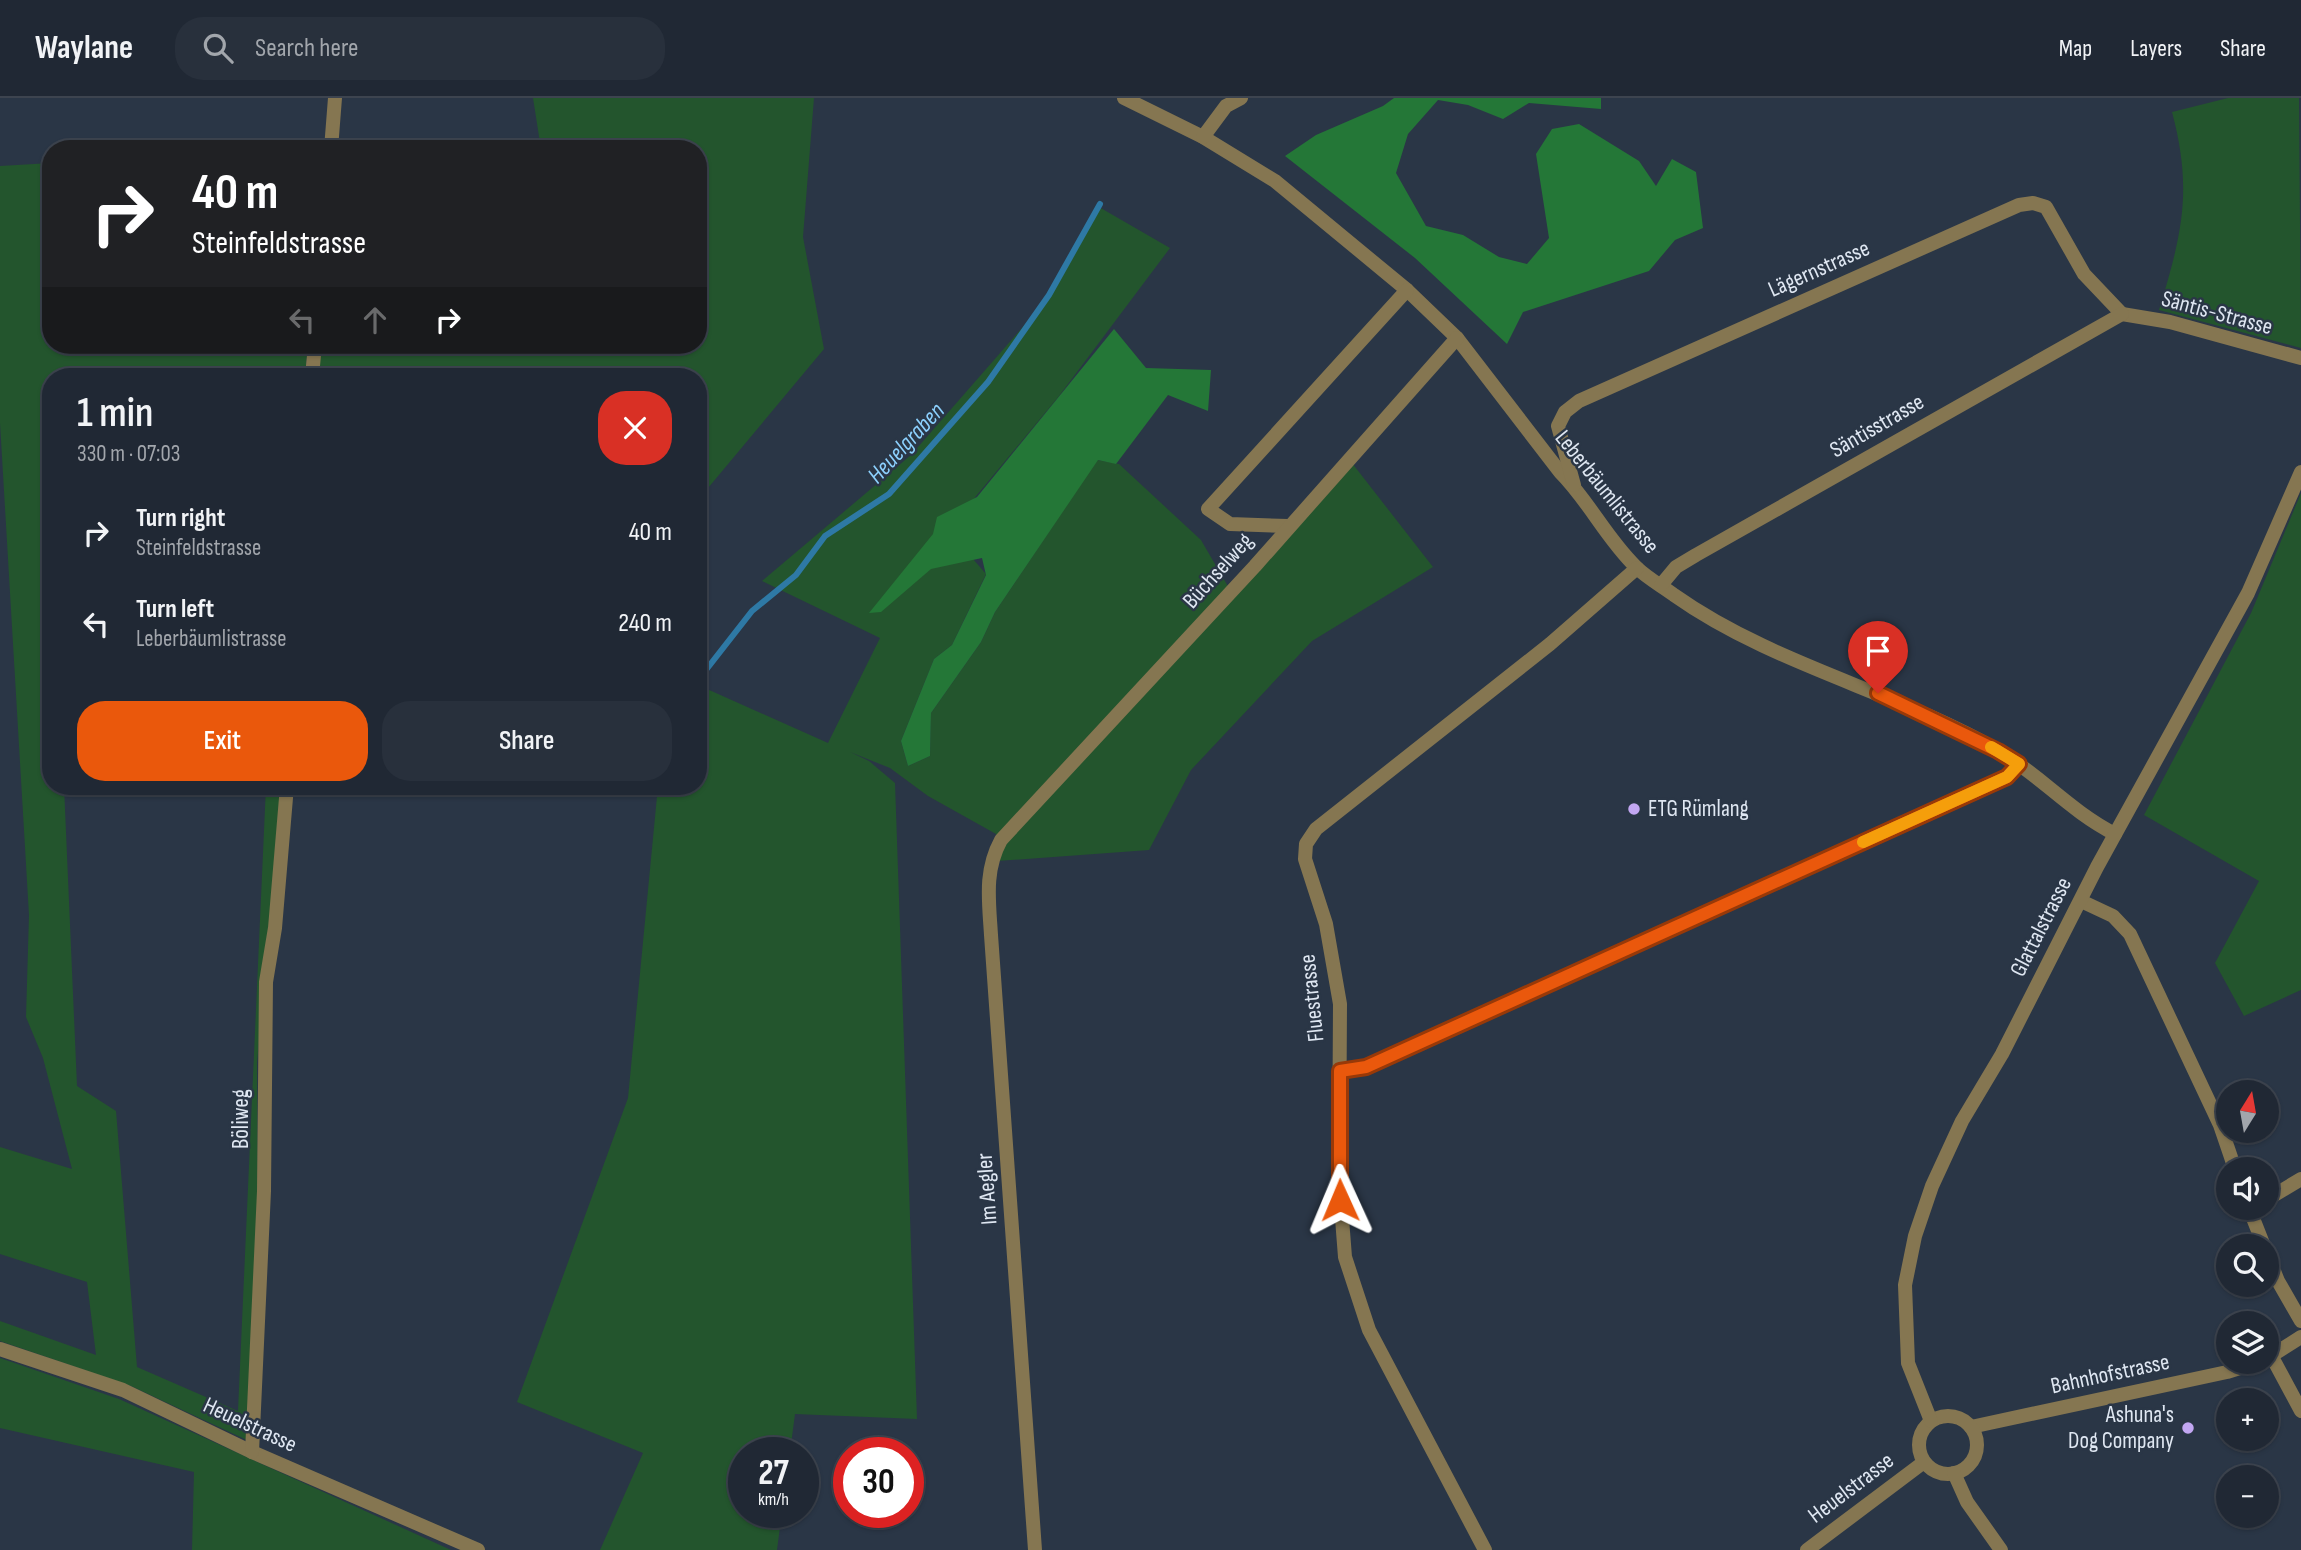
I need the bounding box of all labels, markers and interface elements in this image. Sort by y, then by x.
search box [175,17,665,80]
text: Waylane [35,28,133,68]
icon: search [199,29,237,67]
text: Search here [255,33,358,64]
text: Map [2059,34,2092,63]
text: Layers [2130,34,2182,63]
text: Share [2220,34,2266,63]
text: 40 m [192,164,278,223]
icon: right [77,168,168,259]
text: Steinfeldstrasse [192,224,366,263]
street label: Lägernstrasse [1764,234,1874,304]
street label: Säntis-Strasse [2158,285,2276,341]
icon: left [283,301,321,339]
icon: ahead [356,301,394,339]
icon: right [429,301,467,339]
text: 1 min [77,388,153,439]
street label: Säntisstrasse [1825,388,1929,464]
button: close [598,391,672,465]
water label: Heuelgraben [861,397,951,489]
street label: Leberbäumlistrasse [1549,425,1665,559]
text: 330 m · 07:03 [77,440,180,468]
text: Turn right [136,503,225,534]
icon: right [77,514,115,552]
text: 40 m [629,517,672,548]
street label: Büchselweg [1177,527,1259,615]
text: Steinfeldstrasse [136,534,261,562]
text: Turn left [136,594,214,625]
icon: left [77,605,115,643]
text: 240 m [618,608,672,639]
pin [1848,621,1908,693]
text: Leberbäumlistrasse [136,625,287,653]
icon: arrive [1859,632,1897,670]
button: Exit [77,701,368,781]
button: Share [382,701,672,781]
place label: ETG Rümlang [1648,795,1749,823]
marker: ETG Rümlang [1626,801,1642,817]
street label: Glattalstrasse [2004,873,2078,981]
street label: Fluestrasse [1293,953,1331,1043]
north arrow [2216,1080,2278,1143]
map controls [2216,1080,2279,1528]
street label: Böliweg [227,1089,255,1149]
street label: Im Aegler [971,1152,1003,1226]
button: sound [2216,1157,2279,1220]
position arrow [1303,1163,1377,1237]
button: search [2216,1234,2279,1297]
button: layers [2216,1311,2279,1374]
street label: Bahnhofstrasse [2048,1348,2172,1400]
button: + [2216,1388,2279,1451]
street label: Heuelstrasse [199,1391,301,1459]
place label: Ashuna's Dog Company [2068,1401,2174,1455]
marker: Ashuna's Dog Company [2180,1420,2196,1436]
speed limit sign: 30 [833,1437,924,1528]
street label: Heuelstrasse [1803,1447,1899,1529]
text: 27 [758,1452,789,1495]
button: − [2216,1465,2279,1528]
text: km/h [758,1489,789,1510]

